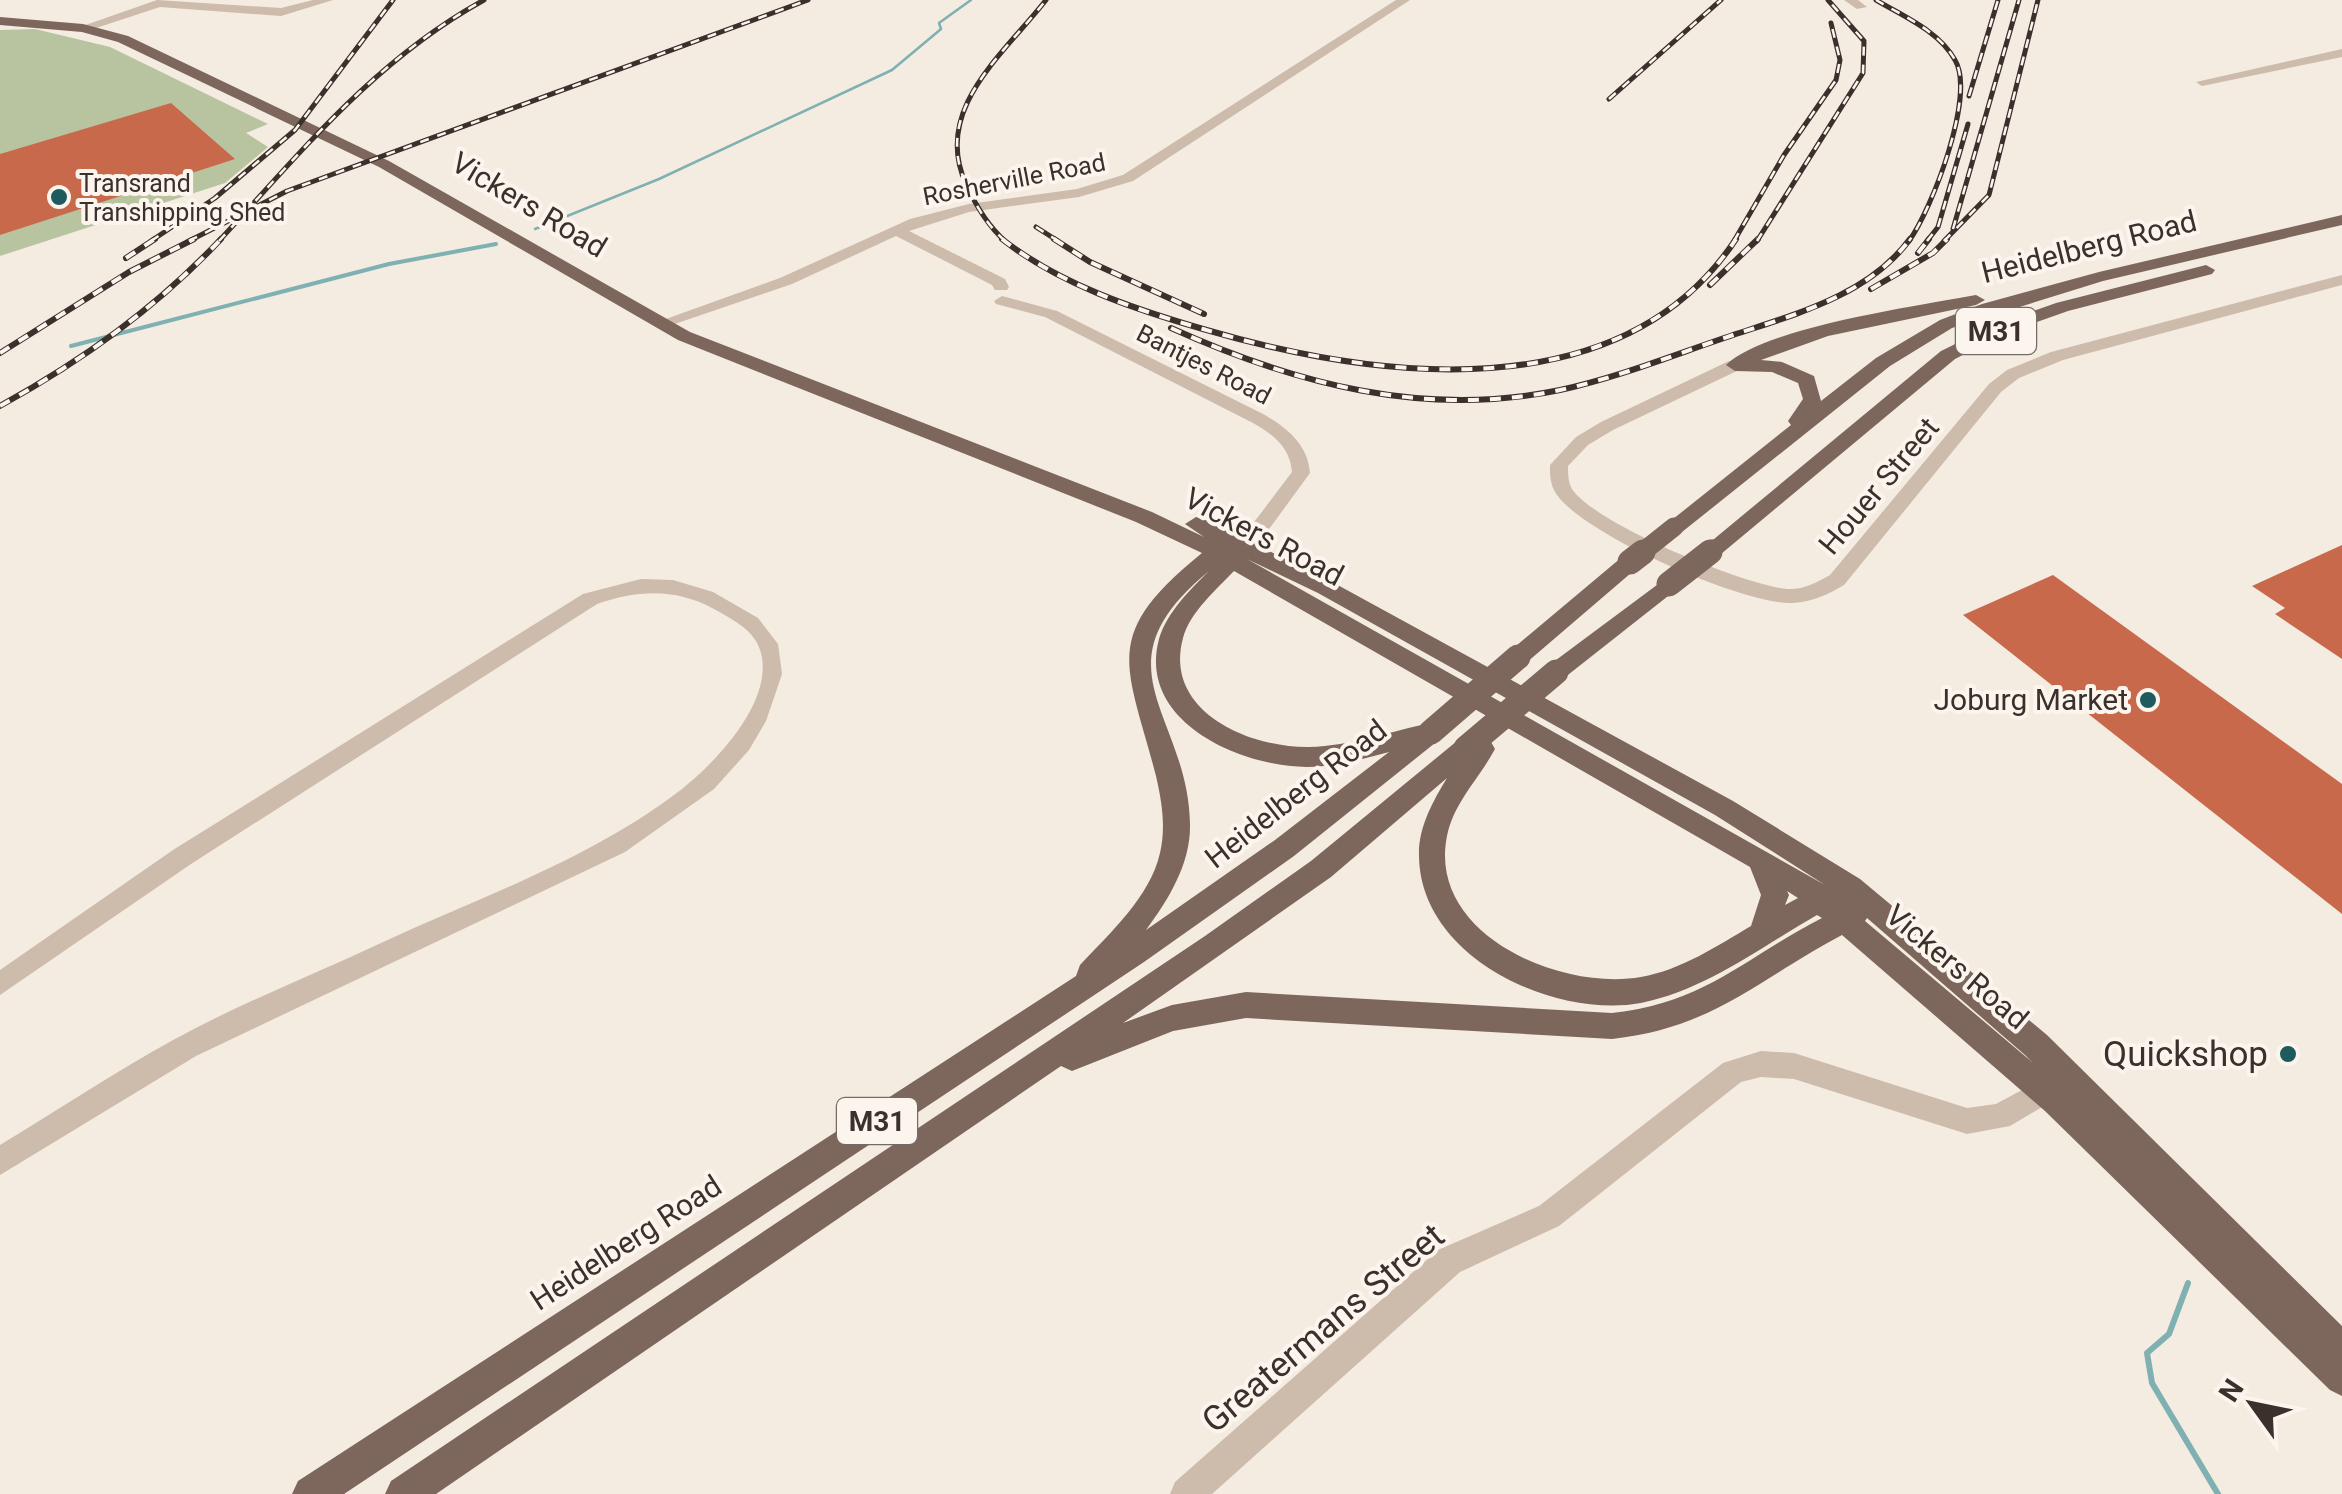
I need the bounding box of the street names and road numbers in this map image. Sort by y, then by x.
street label: Vickers Road [445,145,613,265]
street label: Rosherville Road [920,148,1108,211]
street label: Heidelberg Road [1978,203,2200,290]
road number: M31 [1956,308,2036,354]
street label: Bantjes Road [1132,318,1276,411]
street label: Houer Street [1811,410,1946,561]
street label: Vickers Road [1179,480,1350,593]
street label: Heidelberg Road [1198,712,1393,875]
street label: Vickers Road [1879,897,2036,1036]
road number: M31 [837,1098,917,1144]
street label: Heidelberg Road [524,1168,728,1317]
street label: Greatermans Street [1194,1215,1453,1441]

